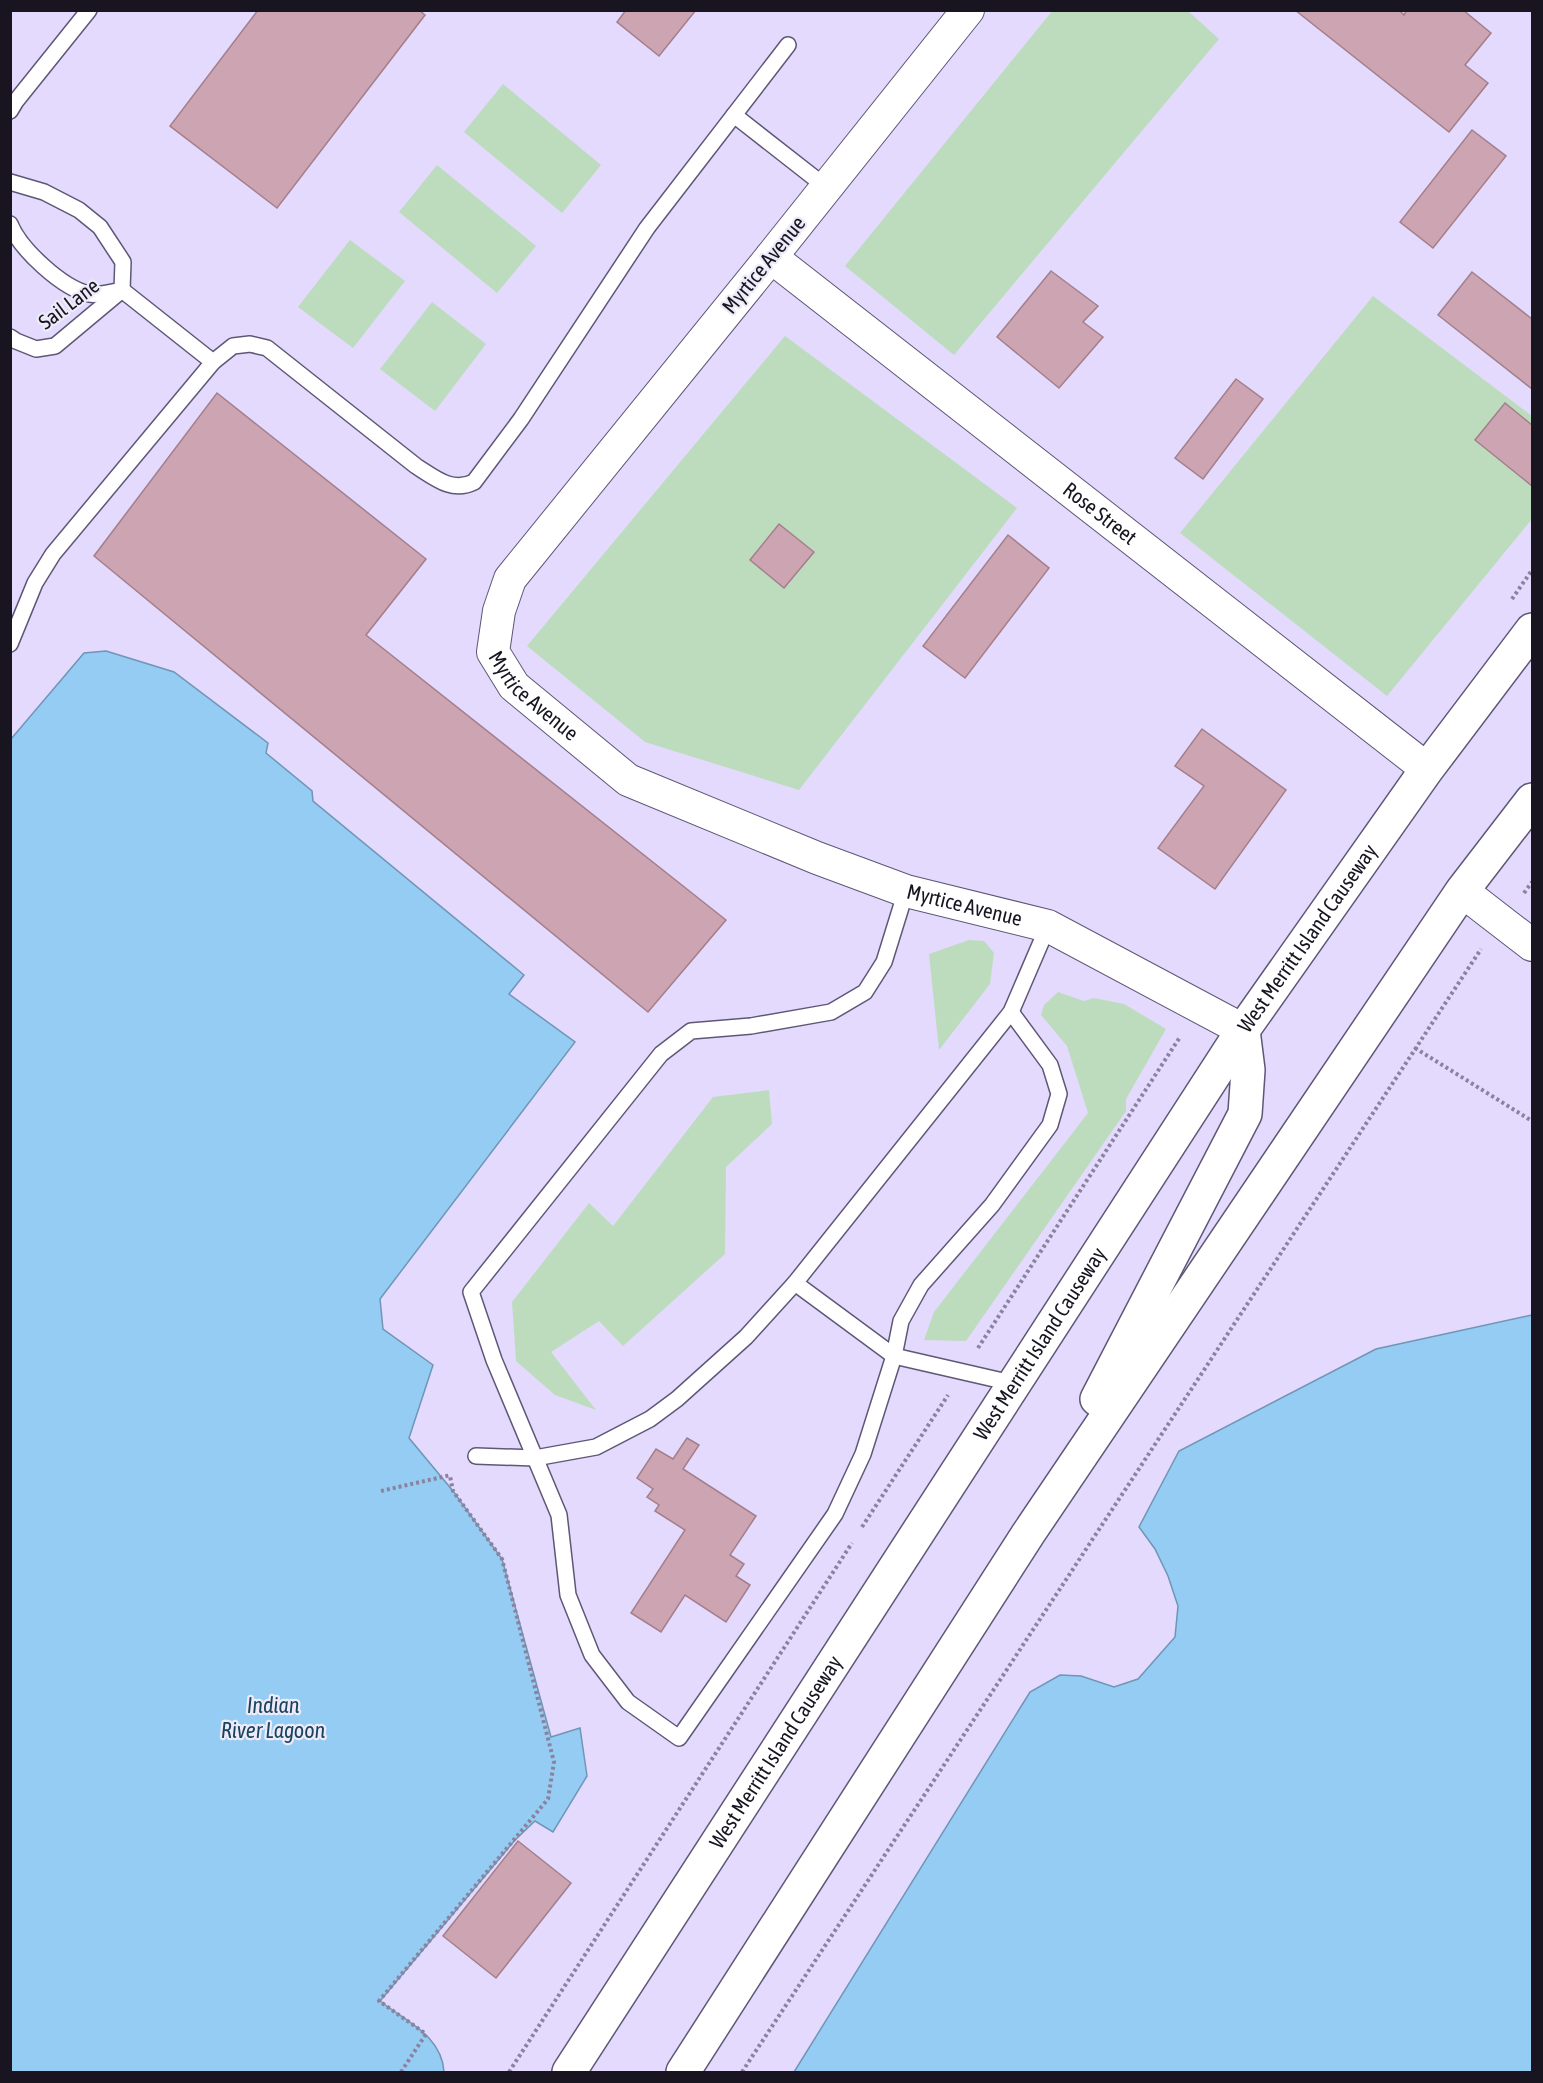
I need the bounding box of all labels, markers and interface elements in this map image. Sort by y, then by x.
street label: Myrtice Avenue [717,211,810,318]
street label: Sail Lane [33,273,103,334]
street label: Rose Street [1059,477,1142,549]
street label: Myrtice Avenue [484,646,583,745]
street label: West Merritt Island Causeway [1232,839,1381,1037]
street label: Myrtice Avenue [904,879,1025,930]
street label: West Merritt Island Causeway [968,1242,1110,1444]
street label: West Merritt Island Causeway [704,1651,846,1852]
water label: Indian River Lagoon [221,1692,326,1743]

